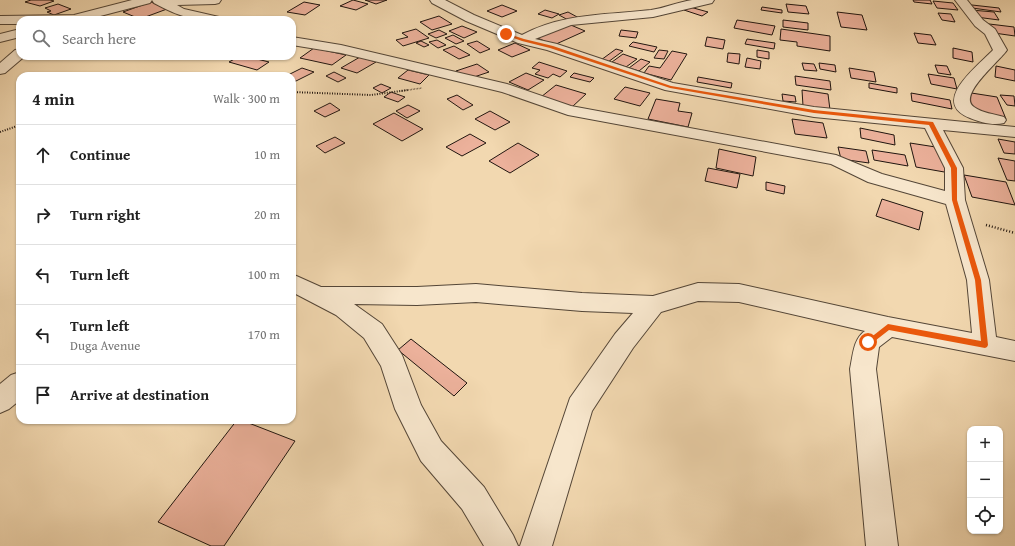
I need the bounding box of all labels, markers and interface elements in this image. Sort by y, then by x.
search box [16,16,296,60]
route end [497,25,515,43]
icon: search [30,27,52,49]
text: Search here [62,28,136,49]
text: 4 min [32,86,74,111]
text: Walk · 300 m [213,89,280,108]
icon: ahead [32,144,54,166]
text: Continue [70,144,131,165]
text: 10 m [254,145,280,164]
icon: right [32,204,54,226]
text: Turn right [70,204,141,225]
text: 20 m [254,205,280,224]
icon: left [32,264,54,286]
text: Turn left [70,264,129,285]
text: 100 m [248,265,280,284]
text: Turn left [70,315,129,336]
icon: left [32,324,54,346]
text: 170 m [248,325,280,344]
route start [859,333,877,351]
text: Duga Avenue [70,336,140,355]
icon: arrive [32,384,54,406]
text: Arrive at destination [70,384,209,405]
map controls [967,426,1003,534]
button: + [967,426,1003,462]
button: − [967,462,1003,498]
button: locate [967,498,1003,534]

